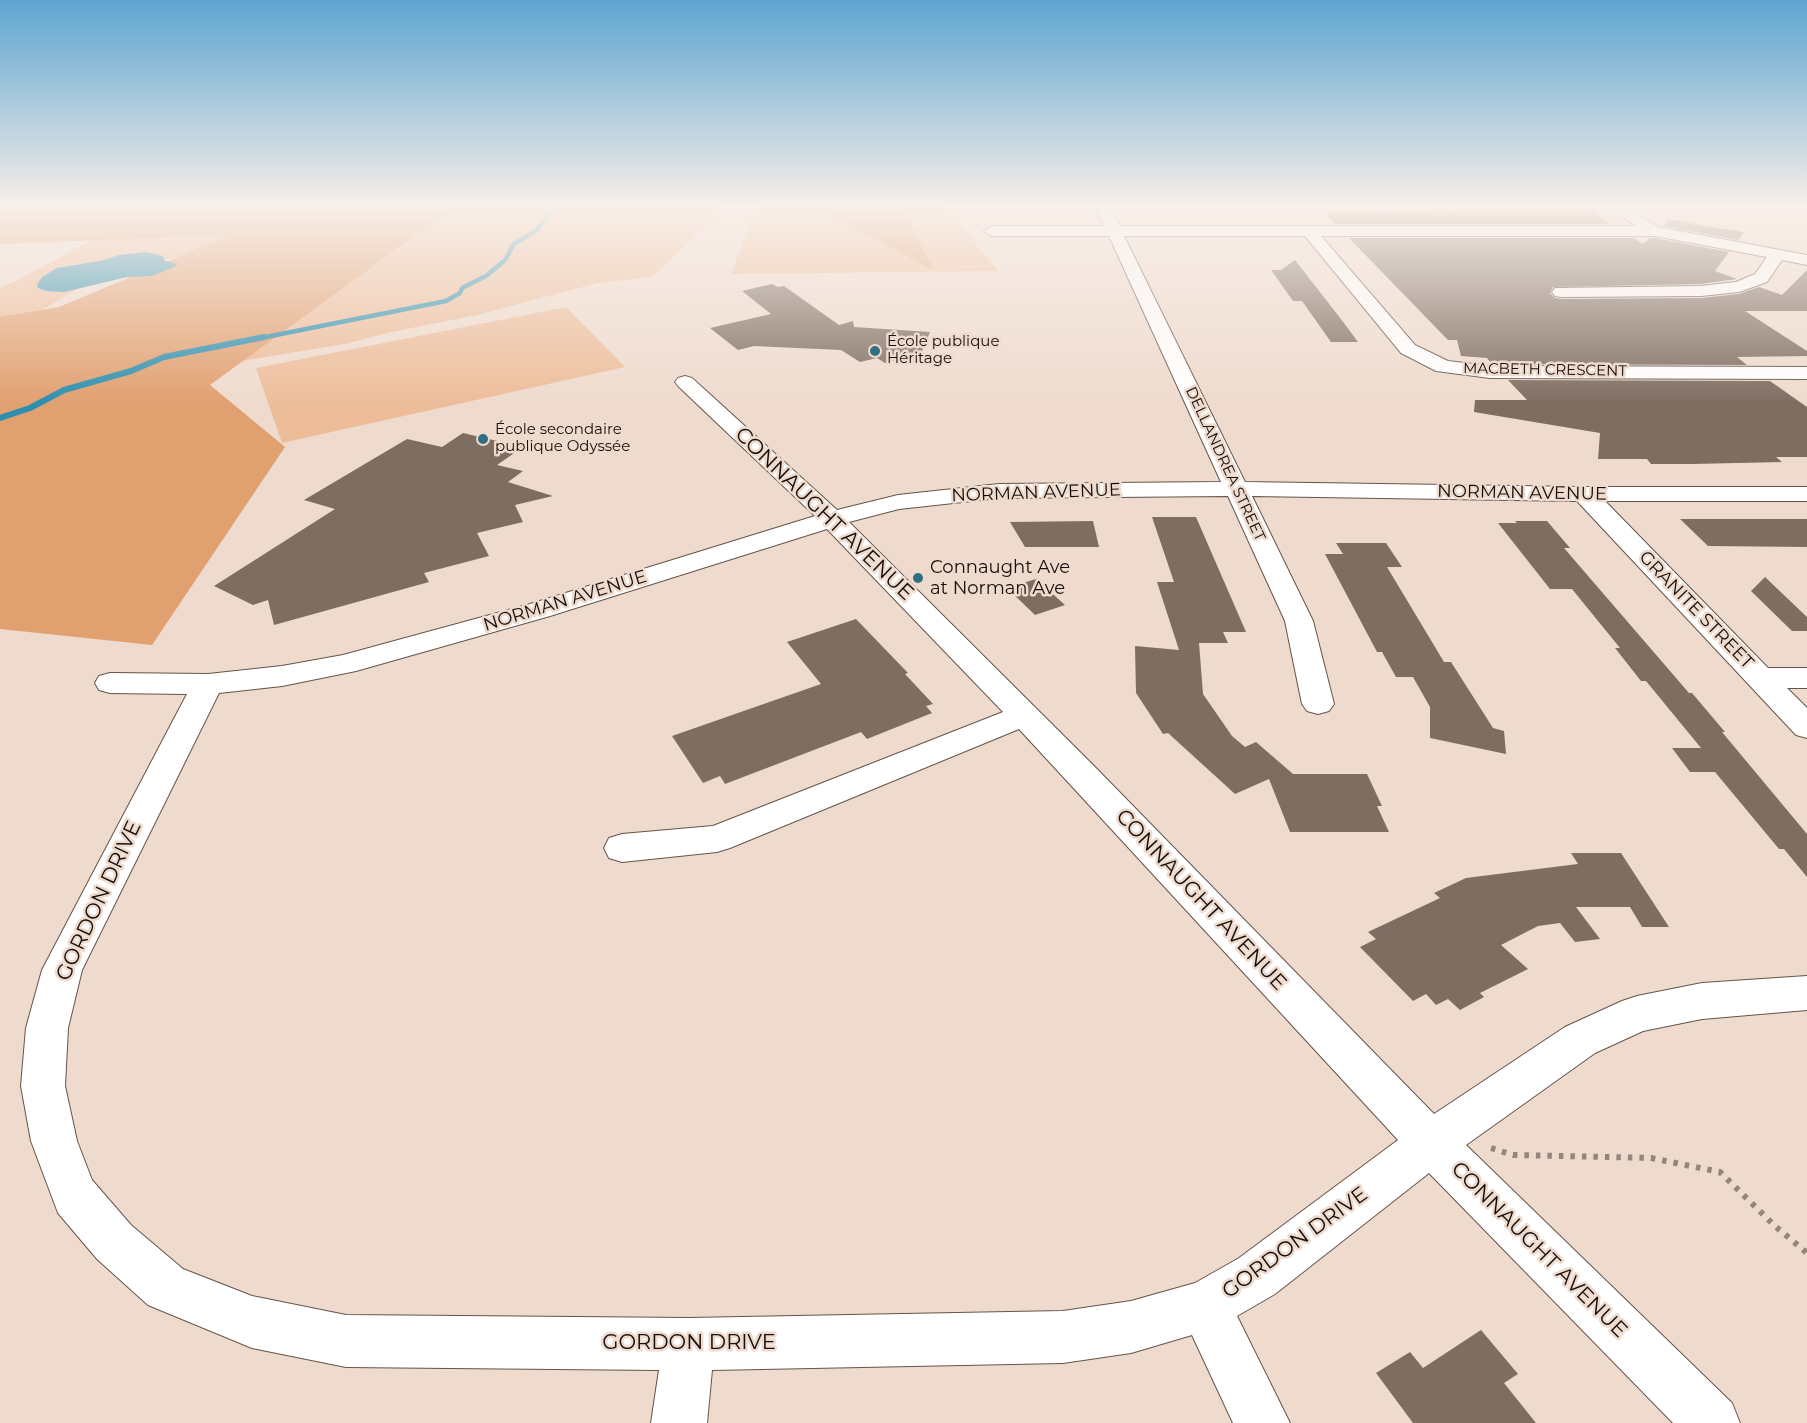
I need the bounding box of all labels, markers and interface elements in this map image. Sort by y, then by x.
place label: École publique Héritage [887,333,999,368]
marker: École publique Héritage [868,344,882,358]
street label: MACBETH CRESCENT [1463,360,1627,380]
street label: DELLANDREA STREET [1181,384,1269,544]
place label: École secondaire publique Odyssée [495,421,630,456]
street label: CONNAUGHT AVENUE [729,422,919,606]
marker: École secondaire publique Odyssée [476,432,490,446]
street label: NORMAN AVENUE [951,479,1121,507]
street label: NORMAN AVENUE [1437,481,1607,505]
street label: GRANITE STREET [1634,547,1758,673]
place label: Connaught Ave at Norman Ave [930,557,1070,600]
street label: NORMAN AVENUE [481,566,649,636]
marker: Connaught Ave at Norman Ave [911,571,925,585]
street label: CONNAUGHT AVENUE [1110,804,1292,996]
street label: GORDON DRIVE [51,817,147,985]
street label: CONNAUGHT AVENUE [1446,1157,1632,1343]
street label: GORDON DRIVE [1217,1182,1373,1304]
street label: GORDON DRIVE [602,1330,776,1356]

